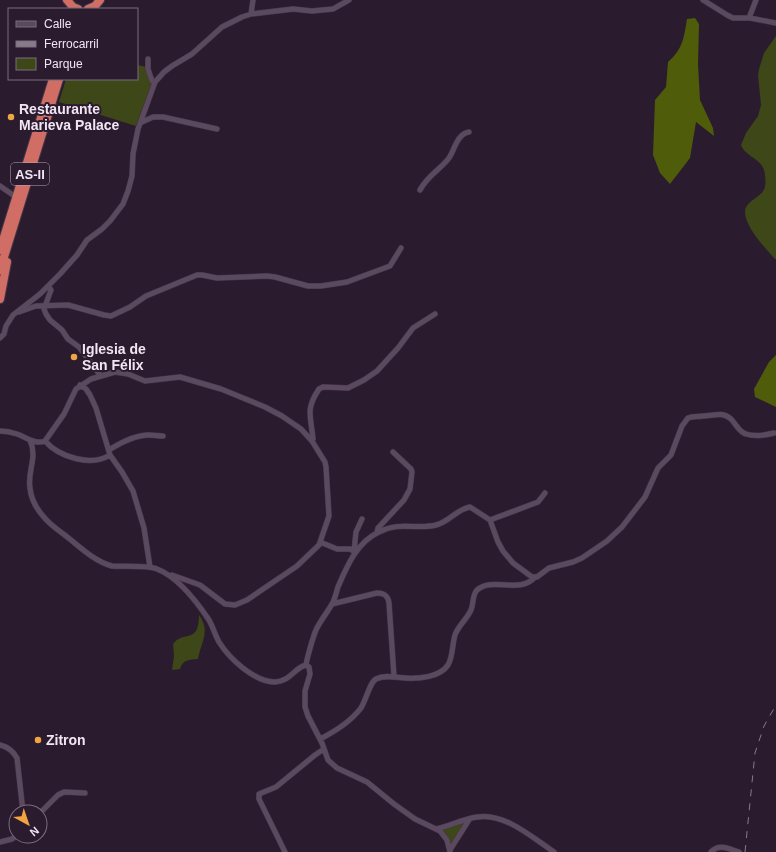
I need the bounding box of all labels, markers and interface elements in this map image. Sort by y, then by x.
legend [8,8,138,80]
text: Calle [44,17,72,31]
text: Ferrocarril [44,37,99,51]
text: Parque [44,57,83,71]
place label: Restaurante Marieva Palace [19,101,120,133]
marker: Restaurante Marieva Palace [6,112,16,122]
road number: AS-II [11,163,49,185]
place label: Iglesia de San Félix [82,341,146,373]
marker: Iglesia de San Félix [69,352,79,362]
place label: Zitron [46,732,86,748]
marker: Zitron [33,735,43,745]
north arrow [8,804,48,844]
text: N [27,825,41,839]

